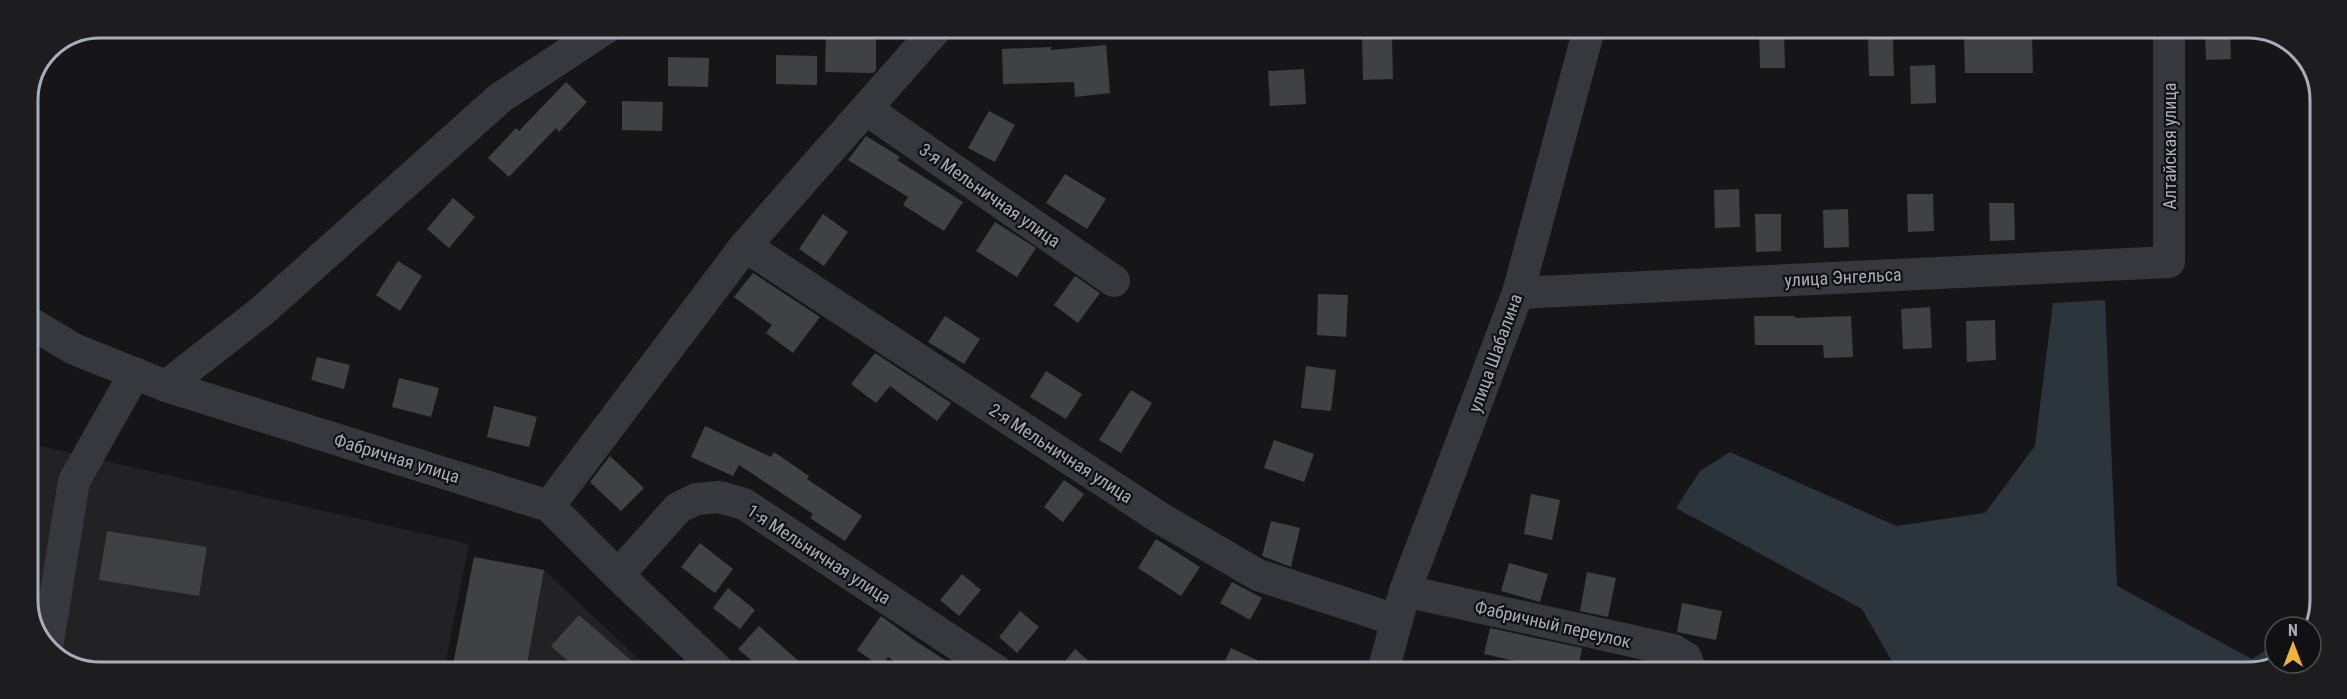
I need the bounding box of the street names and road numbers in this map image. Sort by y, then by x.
street label: Алтайская улица [2159,83,2180,209]
street label: 3-я Мельничная улица [916,138,1064,252]
street label: улица Энгельса [1784,263,1902,291]
street label: улица Шабалина [1464,291,1526,415]
street label: 2-я Мельничная улица [985,399,1137,507]
street label: Фабричная улица [332,429,462,487]
street label: 1-я Мельничная улица [743,500,895,608]
street label: Фабричный переулок [1473,596,1633,652]

